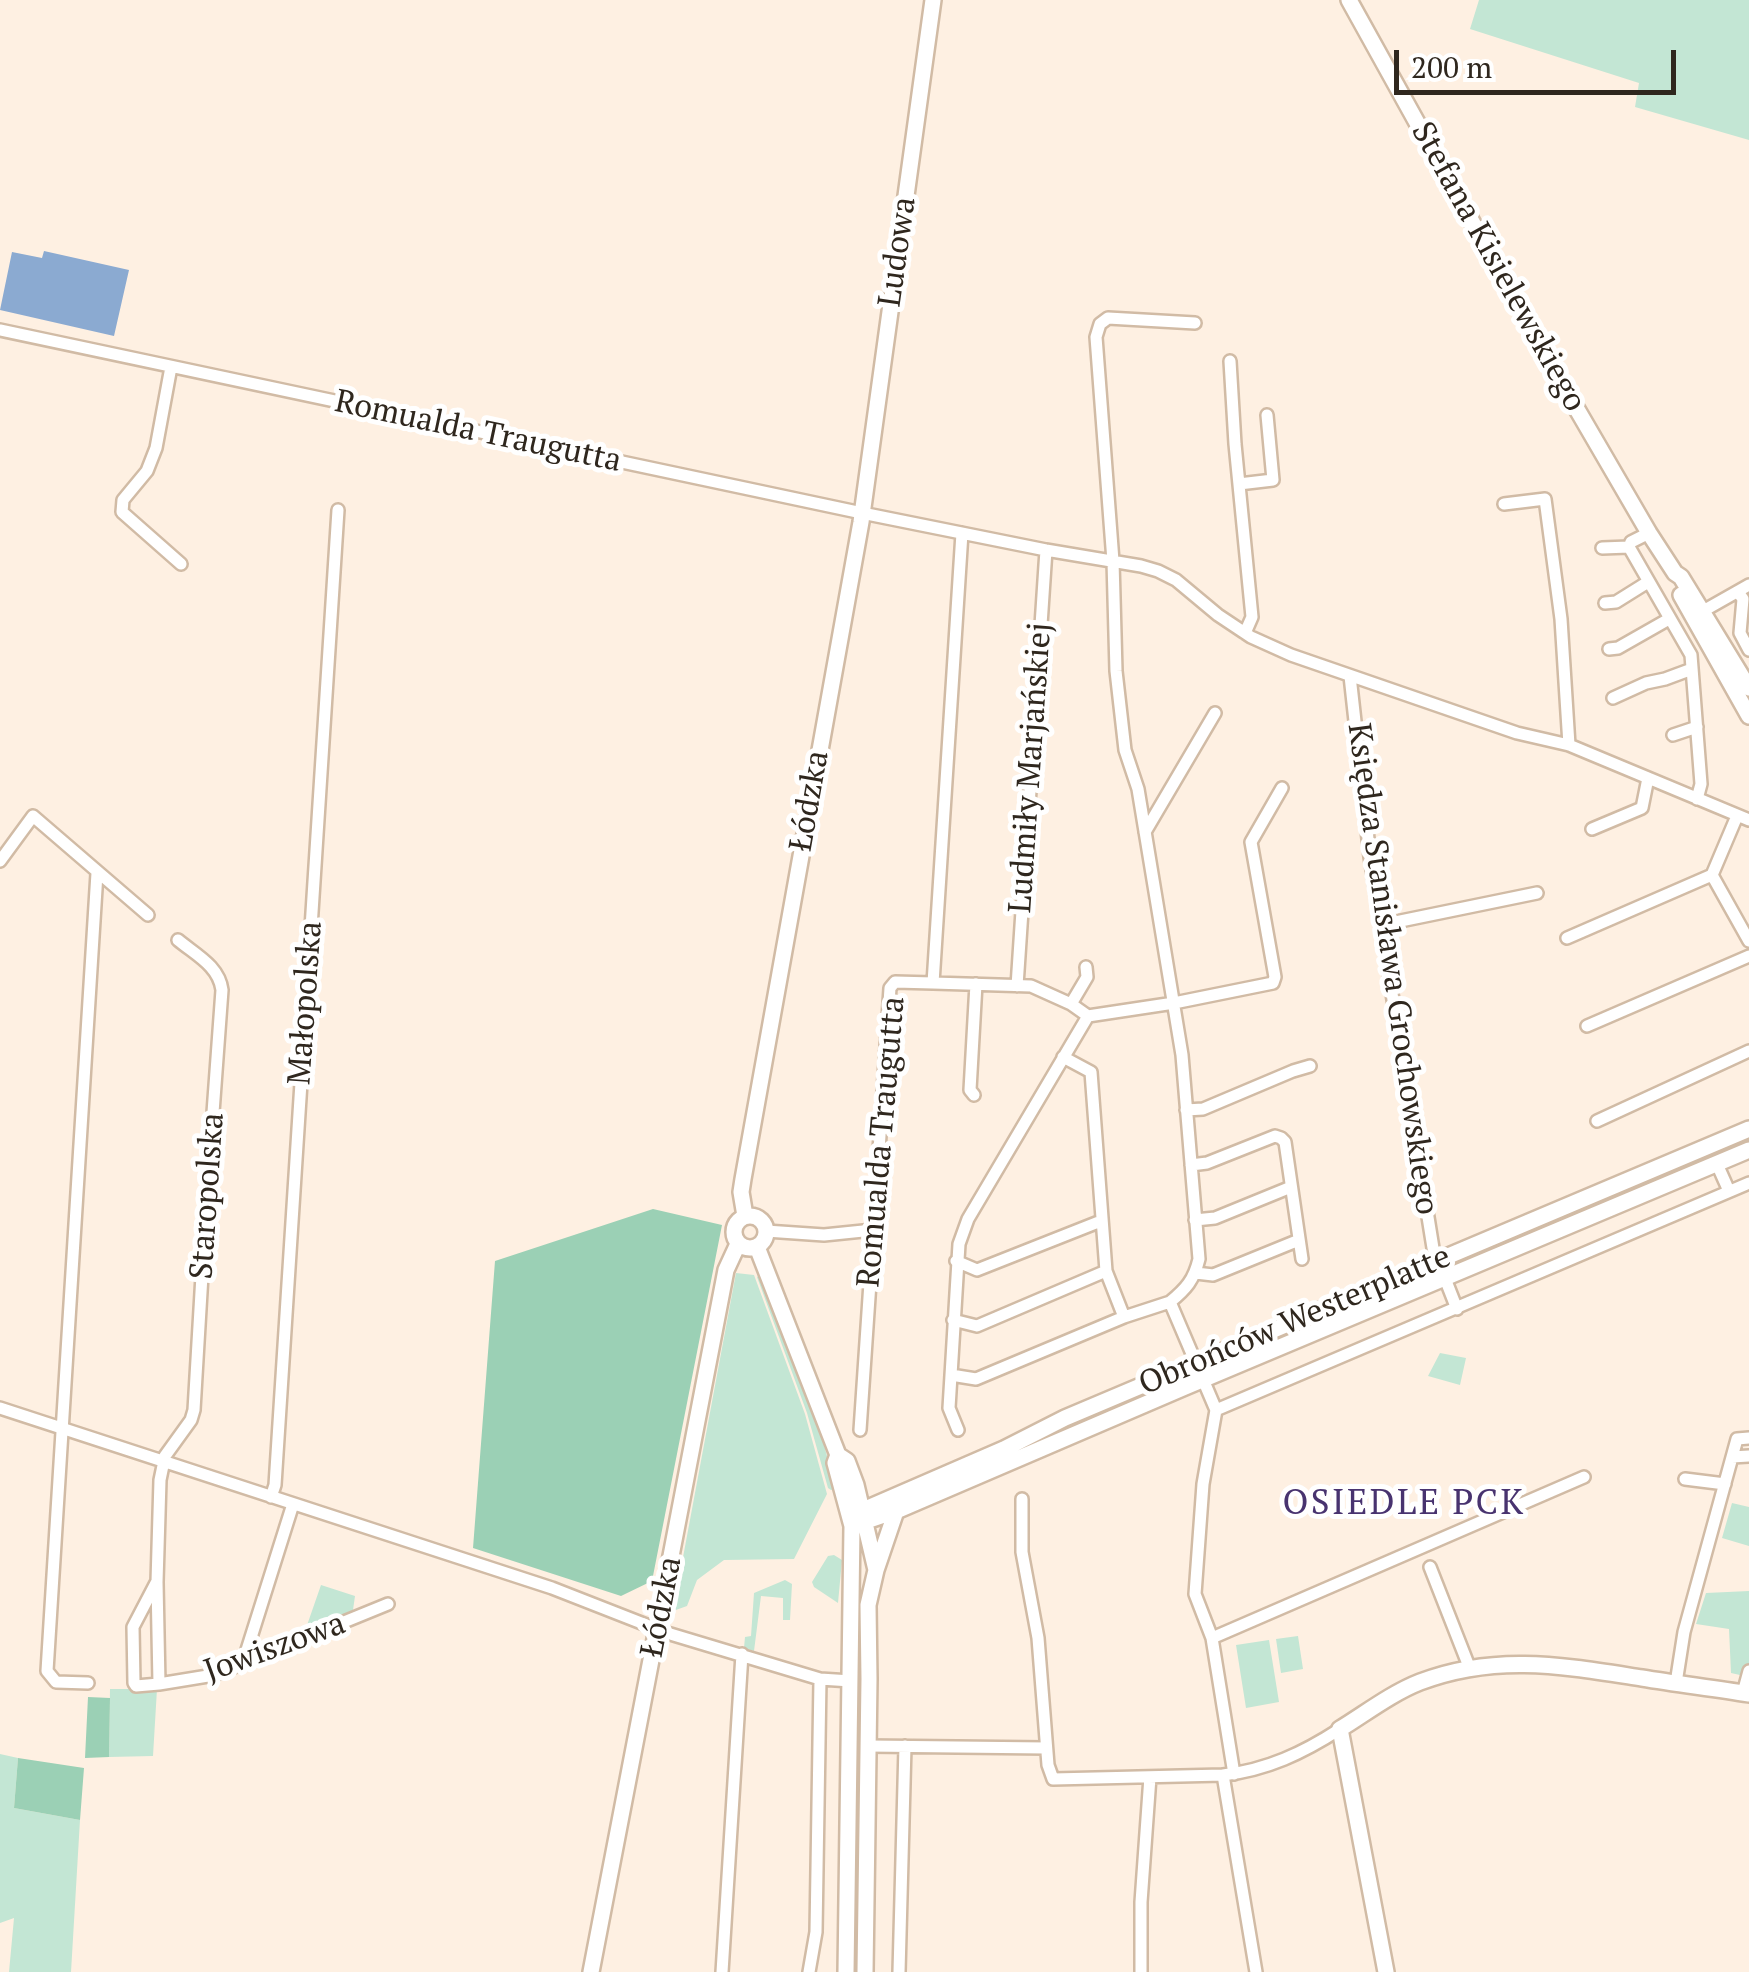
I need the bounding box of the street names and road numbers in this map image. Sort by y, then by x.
street label: Stefana Kisielewskiego [1403,116,1593,418]
street label: Ludowa [871,195,925,309]
street label: Romualda Traugutta [331,383,625,481]
street label: Ludmiły Marjańskiej [1002,621,1060,915]
street label: Księdza Stanisława Grochowskiego [1338,721,1446,1217]
street label: Łódzka [782,748,838,854]
street label: Małopolska [281,920,331,1086]
street label: Romualda Traugutta [850,995,914,1289]
street label: Staropolska [183,1111,233,1281]
street label: Obrońców Westerplatte [1134,1238,1456,1404]
street label: Łódzka [633,1554,691,1660]
street label: Jowiszowa [199,1605,351,1691]

